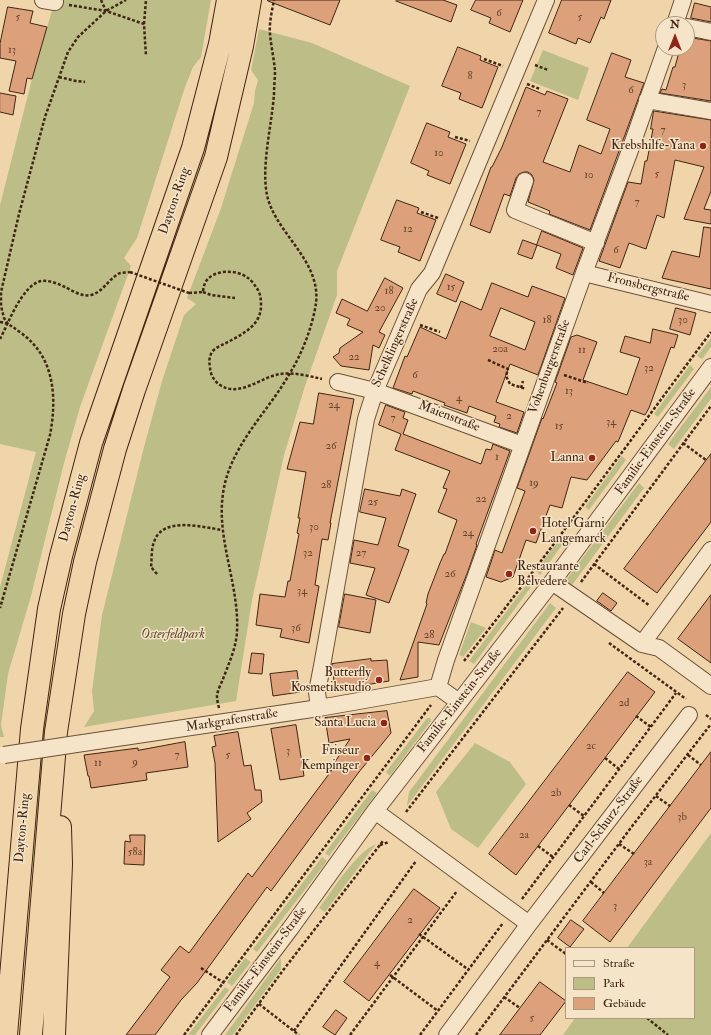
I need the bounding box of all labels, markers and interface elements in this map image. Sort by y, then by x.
house number: 6 [496,7,502,21]
house number: 5 [16,11,20,25]
house number: 5 [578,11,582,25]
north arrow [655,16,695,56]
text: N [670,18,680,31]
house number: 13 [8,44,16,58]
house number: 8 [467,70,473,84]
house number: 3 [682,79,686,93]
house number: 6 [628,84,634,98]
house number: 7 [536,106,542,120]
house number: 7 [660,124,666,138]
place label: Krebshilfe-Yana [611,138,695,154]
marker: Krebshilfe-Yana [698,141,708,151]
house number: 10 [434,147,444,161]
street label: Dayton-Ring [156,165,194,237]
house number: 5 [655,168,659,182]
house number: 10 [584,169,594,183]
house number: 7 [634,196,640,210]
house number: 12 [403,223,413,237]
house number: 6 [613,244,619,258]
street label: Fronsbergstraße [605,270,691,306]
house number: 15 [447,281,455,295]
house number: 18 [384,285,394,299]
street label: Schelklingerstraße [369,296,423,390]
house number: 20 [374,302,386,316]
house number: 18 [542,314,552,328]
house number: 30 [678,314,688,328]
street label: Vohenburgerstraße [526,318,574,416]
house number: 20a [492,343,508,357]
house number: 11 [578,344,586,358]
house number: 22 [348,351,360,365]
house number: 32 [644,362,654,376]
house number: 6 [412,369,418,383]
house number: 13 [565,385,573,399]
street label: Familie-Einstein-Straße [612,386,700,498]
house number: 4 [456,392,462,406]
street label: Maienstraße [416,398,482,436]
house number: 24 [328,399,340,413]
house number: 2 [506,410,512,424]
house number: 7 [390,412,396,426]
house number: 34 [606,416,616,430]
house number: 15 [555,420,563,434]
house number: 26 [325,440,337,454]
place label: Lanna [550,450,584,466]
house number: 1 [495,451,499,465]
marker: Lanna [587,453,597,463]
street label: Dayton-Ring [56,472,90,544]
house number: 19 [529,477,539,491]
house number: 28 [321,479,331,493]
house number: 22 [475,493,487,507]
house number: 25 [368,496,378,510]
place label: Hotel Garni Langemarck [541,516,606,547]
house number: 30 [309,521,319,535]
marker: Hotel Garni Langemarck [528,526,538,536]
house number: 24 [462,527,474,541]
house number: 32 [303,547,313,561]
house number: 27 [356,547,366,561]
place label: Restaurante Belvedere [517,559,579,590]
house number: 26 [444,568,456,582]
marker: Restaurante Belvedere [504,569,514,579]
house number: 34 [297,585,307,599]
house number: 36 [291,622,301,636]
park label: Osterfeldpark [141,627,205,643]
house number: 28 [424,629,434,643]
street label: Familie-Einstein-Straße [415,646,505,756]
place label: Butterfly Kosmetikstudio [291,665,371,696]
marker: Butterfly Kosmetikstudio [374,675,384,685]
house number: 2d [619,697,629,711]
street label: Markgrafenstraße [185,706,279,736]
place label: Santa Lucia [314,715,376,731]
marker: Santa Lucia [379,718,389,728]
house number: 2c [586,740,596,754]
place label: Friseur Kempinger [301,743,359,774]
house number: 3 [286,745,290,759]
house number: 7 [174,749,180,763]
house number: 5 [226,749,230,763]
marker: Friseur Kempinger [362,753,372,763]
house number: 9 [132,756,138,770]
house number: 11 [94,757,102,771]
street label: Carl-Schurz-Straße [571,773,647,867]
house number: 2b [551,787,561,801]
street label: Dayton-Ring [12,792,34,864]
house number: 3b [677,811,687,825]
house number: 2a [519,829,529,843]
house number: 58a [128,846,142,860]
house number: 3a [644,856,652,870]
house number: 3 [613,900,617,914]
street label: Familie-Einstein-Straße [221,904,311,1016]
house number: 2 [407,914,413,928]
legend [565,947,695,1019]
text: Straße [603,956,634,971]
house number: 4 [374,957,380,971]
text: Park [603,976,625,991]
text: Gebäude [603,996,646,1011]
house number: 5 [530,1012,534,1026]

